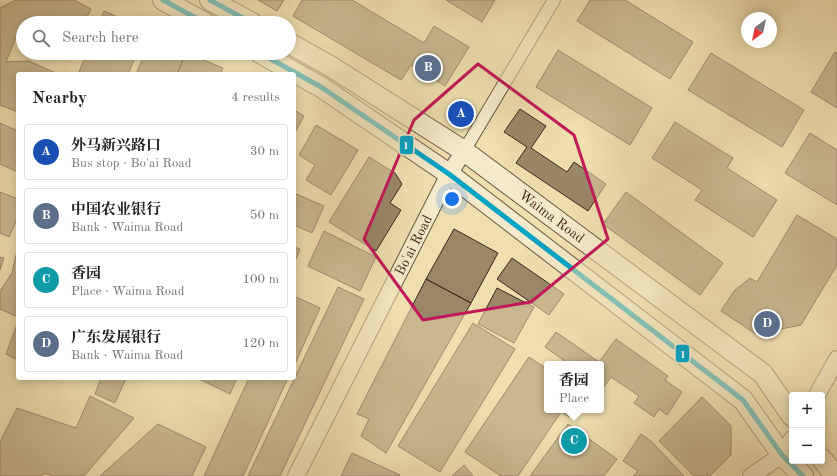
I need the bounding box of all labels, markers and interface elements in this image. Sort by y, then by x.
north arrow [741,12,777,48]
search box [16,16,296,60]
icon: search [30,27,52,49]
text: Search here [62,31,139,46]
pin: B [415,53,441,83]
text: Nearby [32,90,87,107]
text: 4 results [231,91,280,104]
pin: A [448,99,474,129]
line badge: 1 [399,135,414,155]
text: 外马新兴路口 [71,139,161,154]
text: 1 [403,141,409,152]
text: A [41,145,51,158]
text: 30 m [250,145,279,158]
text: Bus stop · Bo'ai Road [71,157,192,170]
street label: Waima Road [516,188,587,246]
your location [442,189,462,209]
text: 中国农业银行 [71,203,161,218]
text: B [41,209,51,222]
text: 50 m [250,209,279,222]
street label: Bo'ai Road [393,213,435,278]
text: Bank · Waima Road [71,221,183,234]
text: 香园 [71,267,101,282]
text: C [42,273,50,286]
text: 100 m [242,273,279,286]
text: Place · Waima Road [71,285,184,298]
pin: D [754,309,780,339]
text: 广东发展银行 [71,331,161,346]
text: D [41,337,51,350]
text: 120 m [242,337,279,350]
line badge: 1 [675,344,690,363]
text: Bank · Waima Road [71,349,183,362]
text: 1 [680,350,686,361]
popup [544,361,604,413]
text: 香园 [559,374,589,389]
text: Place [559,392,589,405]
map controls [789,392,825,464]
button: + [789,392,825,428]
pin: C [561,426,587,456]
button: − [789,428,825,464]

